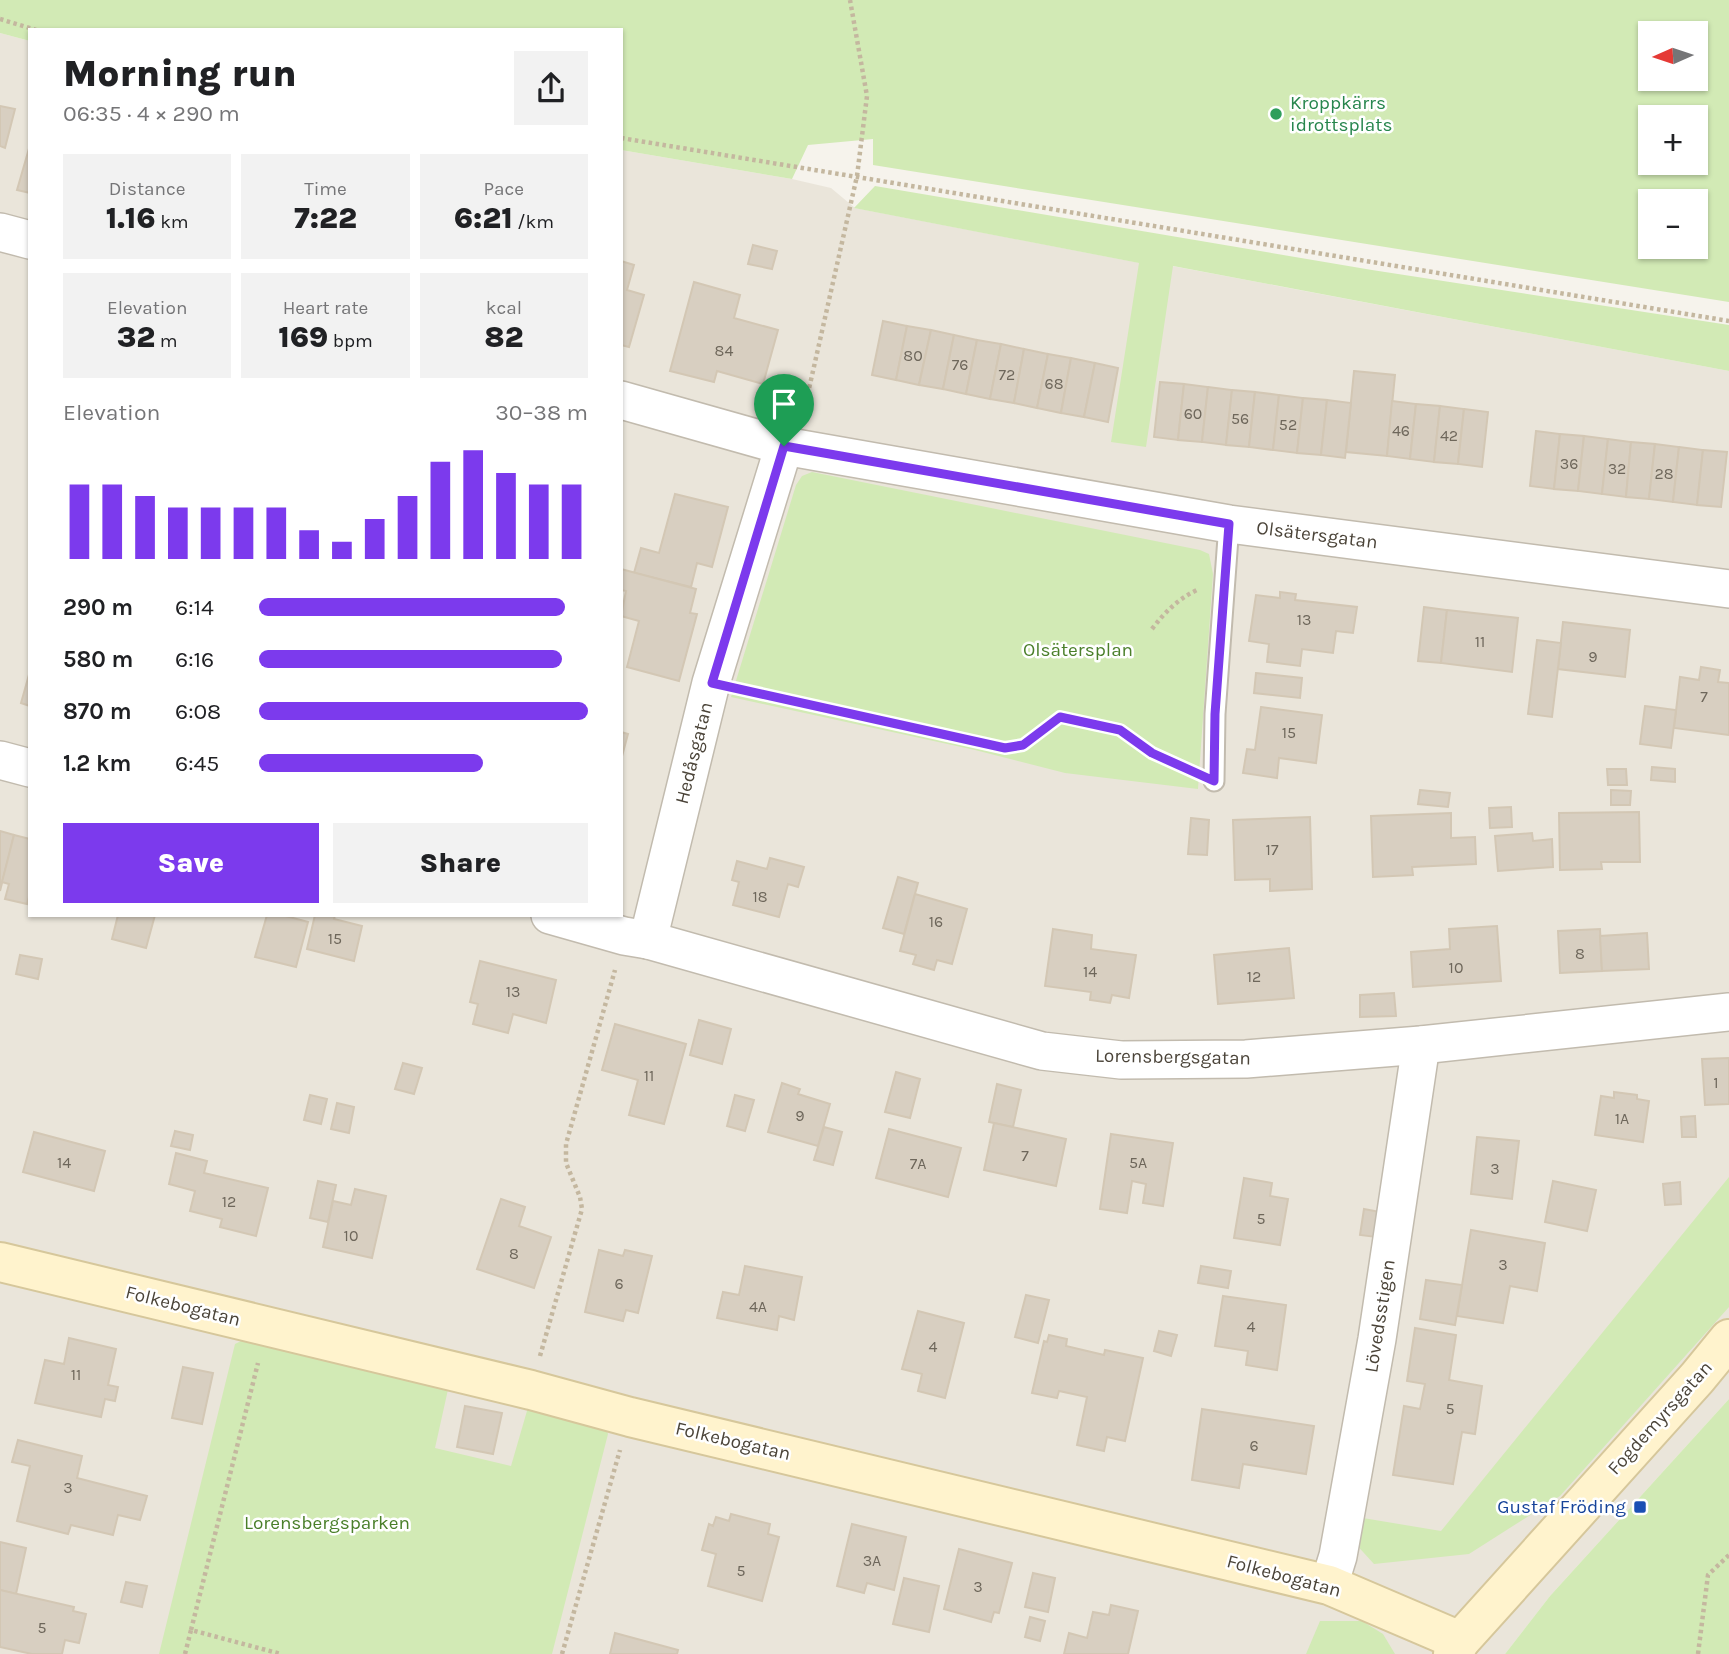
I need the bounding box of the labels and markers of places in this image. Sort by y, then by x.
place label: Kroppkärrs idrottsplats [1290,92,1392,136]
marker: Kroppkärrs idrottsplats [1268,106,1284,122]
pin [754,374,814,446]
place label: Gustaf Fröding [1497,1496,1626,1518]
marker: Gustaf Fröding [1632,1499,1648,1515]

